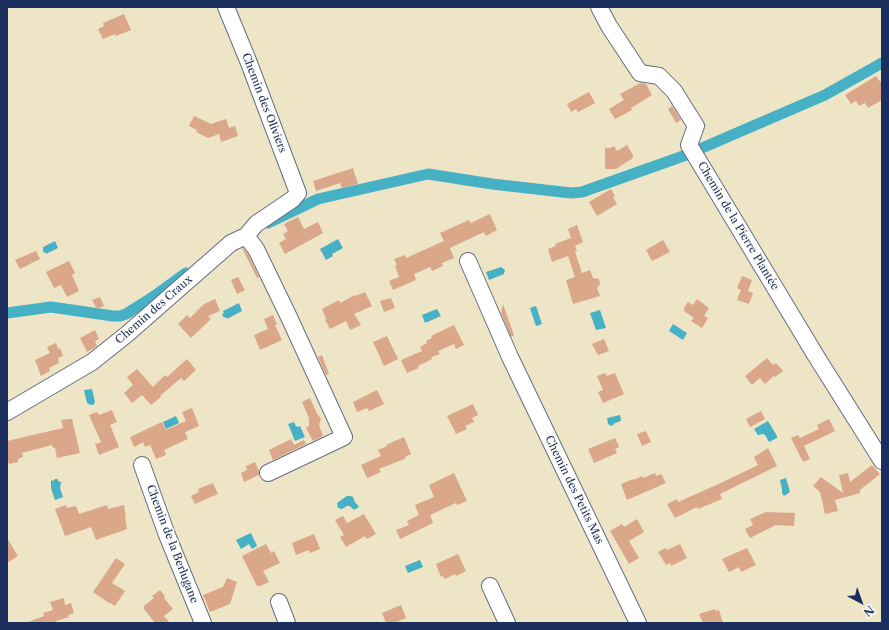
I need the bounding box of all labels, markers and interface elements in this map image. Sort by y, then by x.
street label: Chemin des Oliviers [239,51,289,155]
street label: Chemin de la Pierre Plantée [694,160,782,292]
street label: Chemin des Craux [113,273,195,347]
street label: Chemin des Petits Mas [542,434,606,546]
street label: Chemin de la Berlugane [143,483,201,605]
north arrow [841,582,881,622]
text: N [861,603,877,619]

